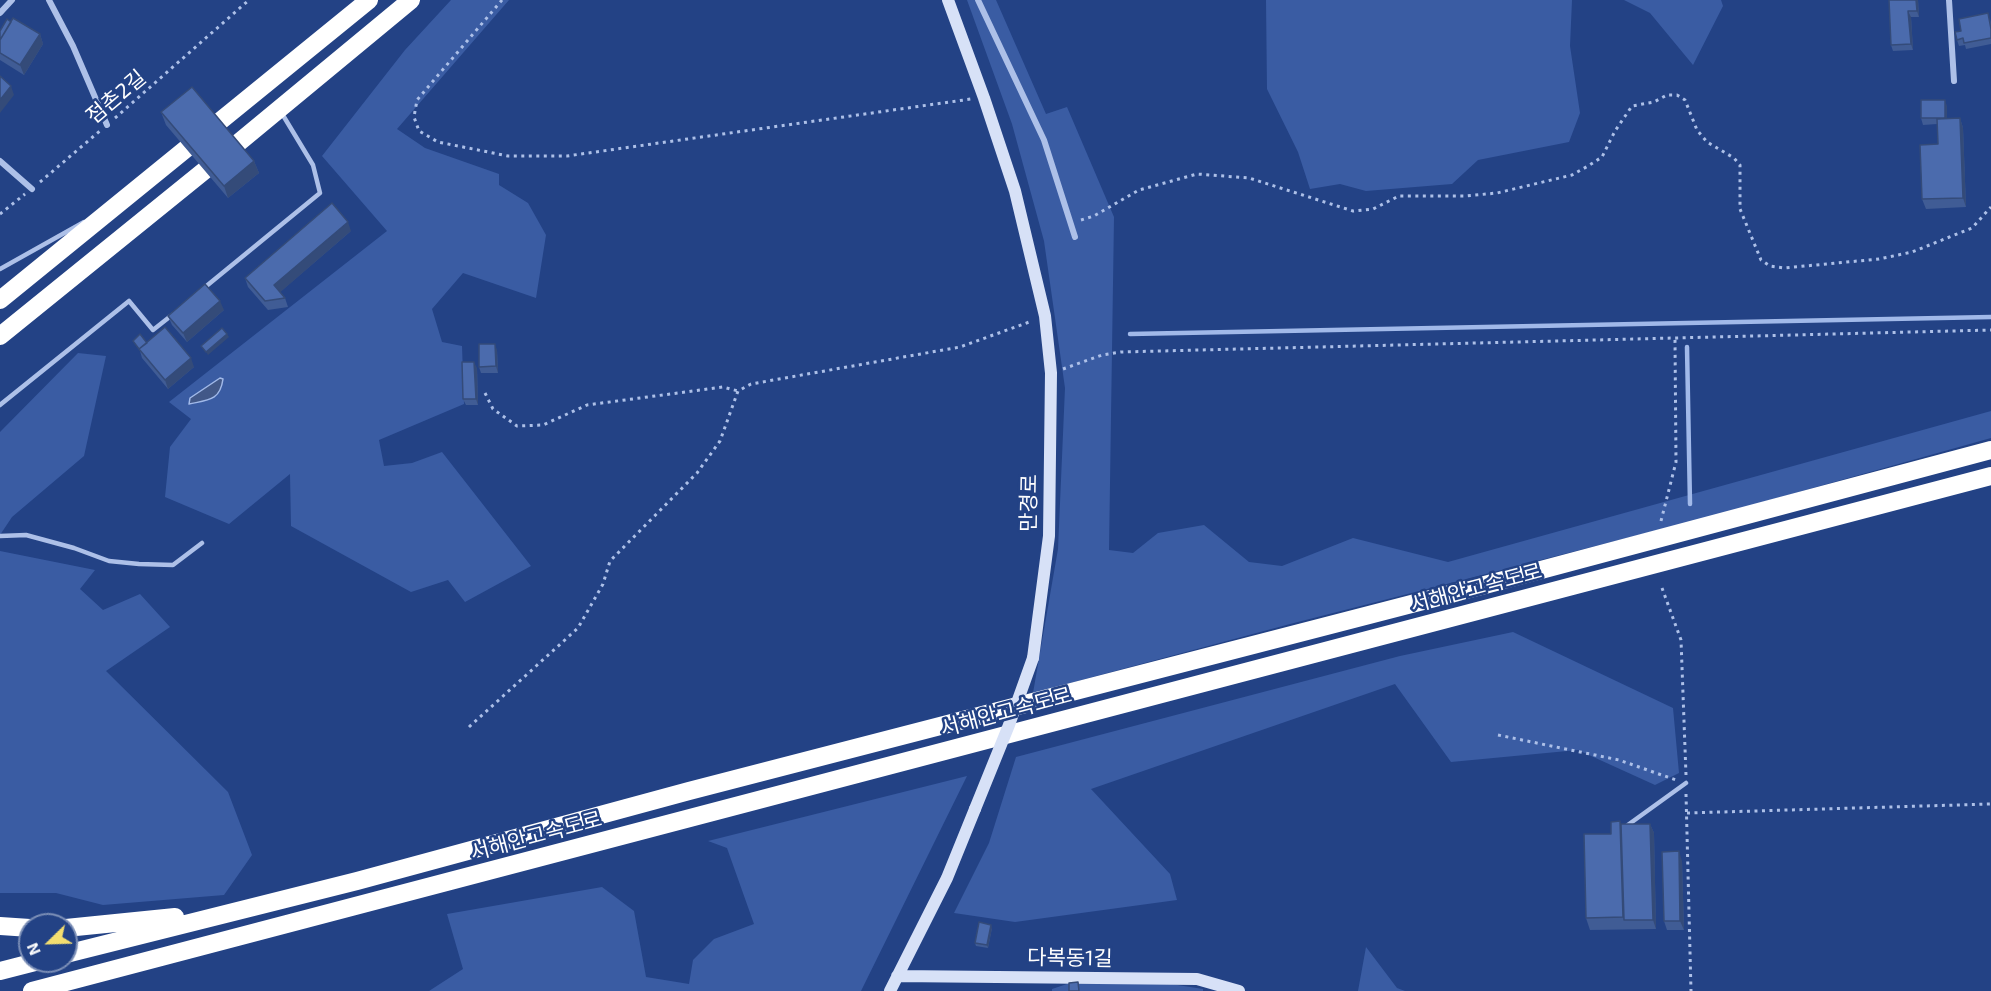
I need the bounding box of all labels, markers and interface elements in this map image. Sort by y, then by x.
street label: 점촌2길 [81,65,151,129]
street label: 만경로 [1016,474,1042,532]
street label: 서해안고속도로 [1407,558,1545,618]
street label: 서해안고속도로 [937,682,1075,742]
street label: 서해안고속도로 [467,806,605,866]
north arrow [18,913,78,973]
text: N [22,940,44,958]
street label: 다복동1길 [1027,945,1113,971]

